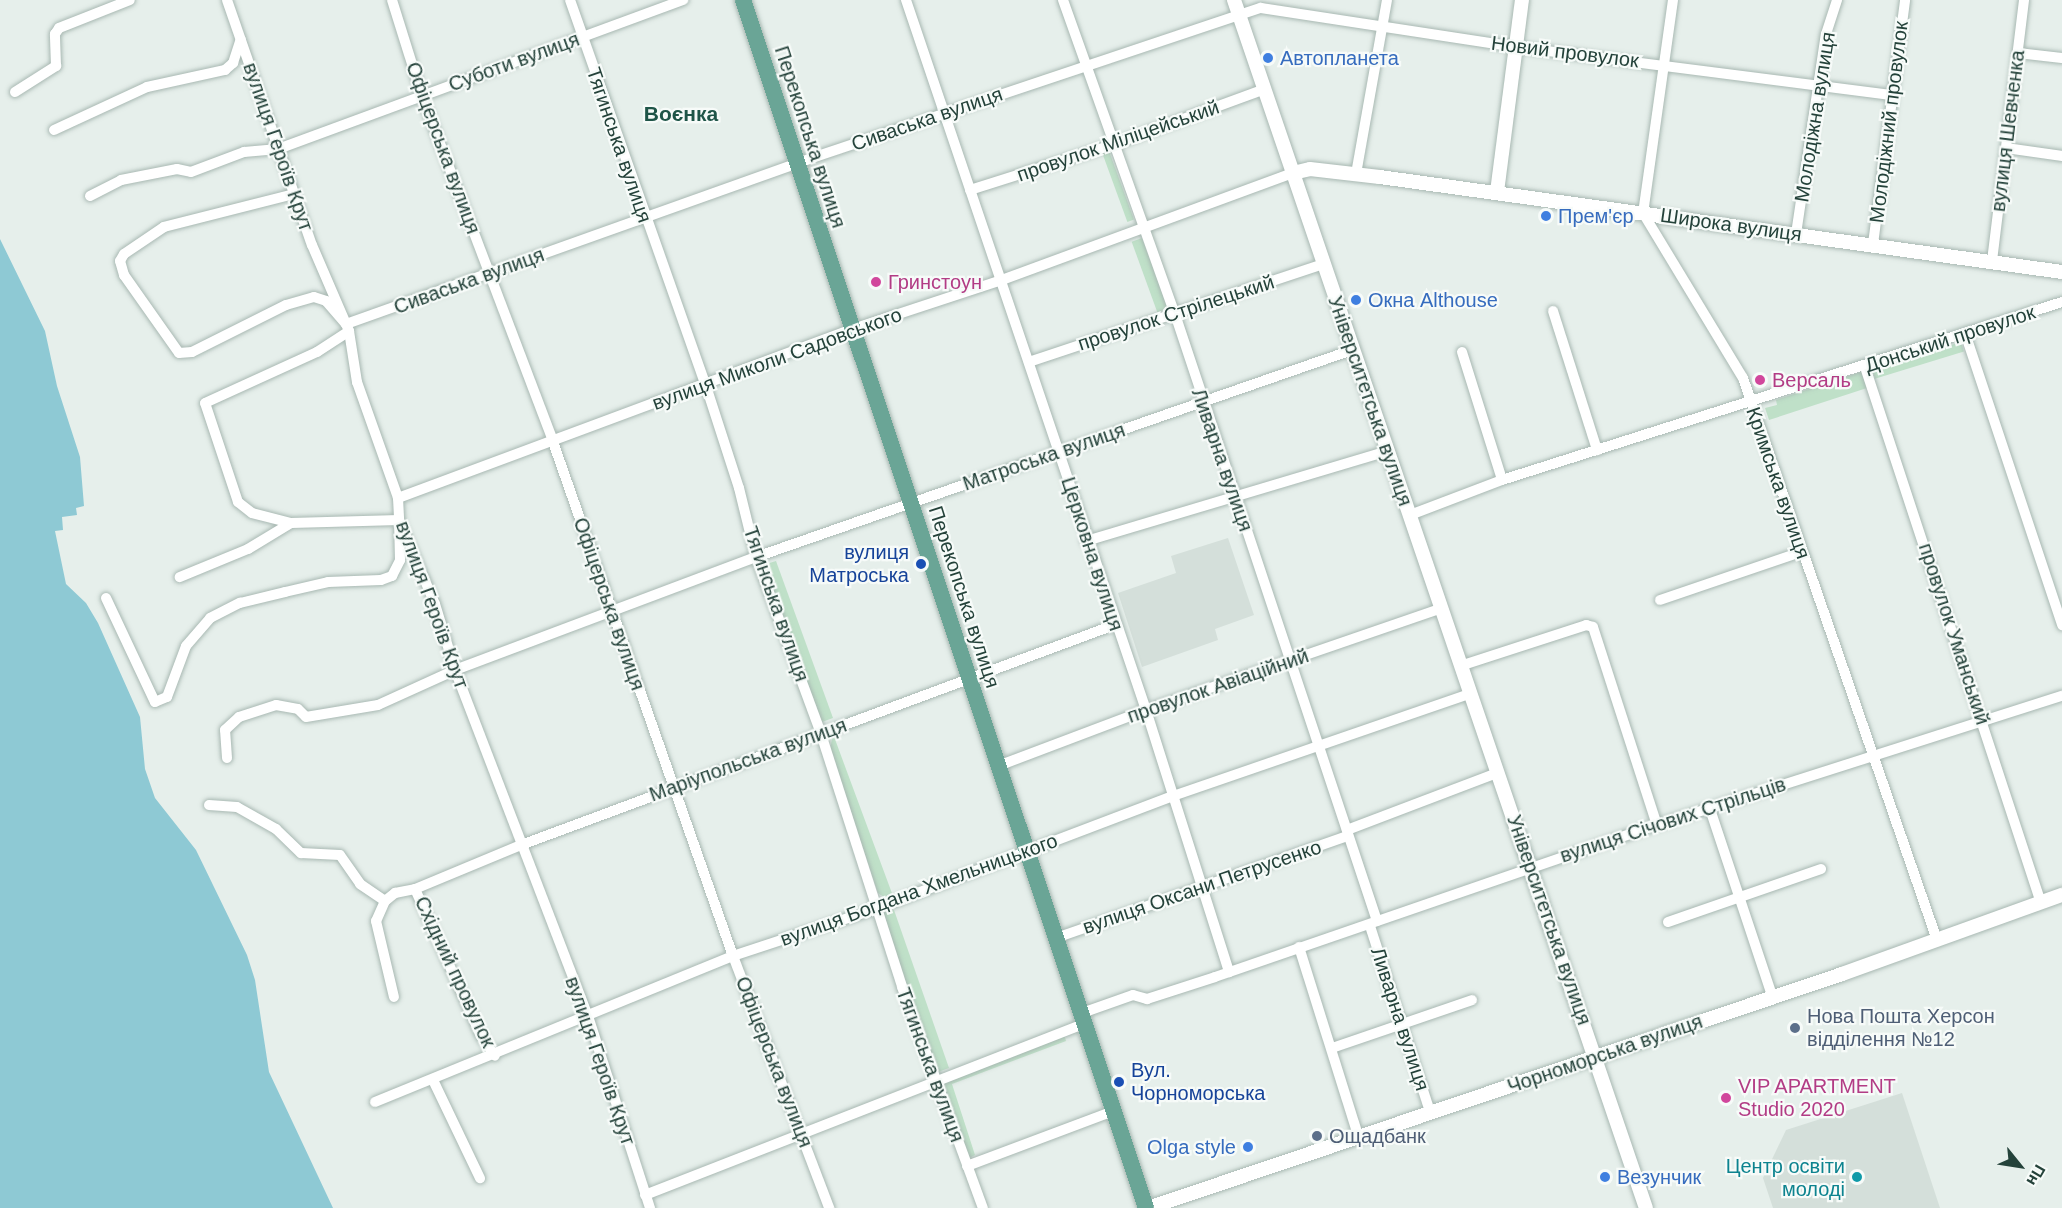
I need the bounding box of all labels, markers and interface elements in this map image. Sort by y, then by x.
street label: Молодіжний провулок [1865,20,1913,224]
street label: Суботи вулиця [445,27,583,97]
street label: Молодіжна вулиця [1790,30,1840,204]
street label: Новий провулок [1490,31,1640,73]
street label: Перекопська вулиця [769,43,851,231]
place label: Автопланета [1280,46,1399,70]
street label: вулиця Шевченка [1986,49,2030,213]
marker: Автопланета [1261,51,1275,65]
street label: Офіцерська вулиця [401,59,485,237]
street label: вулиця Героїв Крут [238,60,318,234]
street label: Тягинська вулиця [581,64,657,226]
street label: Сиваська вулиця [848,82,1006,156]
street label: провулок Міліцейський [1014,95,1222,187]
district label: Воєнка [644,101,718,127]
street label: Широка вулиця [1659,203,1803,247]
place label: Прем'єр [1558,204,1634,228]
marker: Прем'єр [1539,209,1553,223]
street label: Сиваська вулиця [391,243,547,319]
place label: Гринстоун [888,270,982,294]
street label: провулок Стрілецький [1075,270,1277,356]
marker: Гринстоун [869,275,883,289]
place label: Окна Althouse [1368,288,1498,312]
street label: Університетська вулиця [1323,293,1417,509]
marker: Окна Althouse [1349,293,1363,307]
street label: Донський провулок [1862,300,2038,378]
street label: вулиця Миколи Садовського [649,303,905,415]
place label: Версаль [1772,368,1851,392]
marker: Версаль [1753,373,1767,387]
street label: Ливарна вулиця [1186,385,1258,535]
street label: Кримська вулиця [1741,404,1815,562]
street label: Матроська вулиця [960,418,1128,496]
street label: Церковна вулиця [1056,474,1128,634]
street label: Перекопська вулиця [923,503,1005,691]
street label: Офіцерська вулиця [568,514,650,694]
street label: вулиця Героїв Крут [390,518,474,692]
street label: Тягинська вулиця [738,523,814,685]
place label: вулиця Матроська [809,540,909,587]
street label: провулок Уманський [1913,540,1995,728]
marker: вулиця Матроська [914,557,928,571]
street label: провулок Авіаційний [1124,644,1312,728]
street label: Маріупольська вулиця [646,713,850,807]
street label: вулиця Січових Стрільців [1557,772,1789,868]
street label: Університетська вулиця [1502,812,1596,1028]
street label: вулиця Богдана Хмельницького [777,829,1061,951]
street label: вулиця Оксани Петрусенко [1080,835,1324,939]
street label: Східний провулок [409,893,501,1051]
street label: Ливарна вулиця [1365,944,1435,1094]
street label: Офіцерська вулиця [730,973,818,1151]
street label: вулиця Героїв Крут [560,974,640,1148]
street label: Тягинська вулиця [891,984,969,1146]
place label: Нова Пошта Херсон відділення №12 [1807,1005,1995,1052]
street label: Чорноморська вулиця [1504,1009,1706,1099]
marker: Нова Пошта Херсон відділення №12 [1788,1021,1802,1035]
place label: Вул. Чорноморська [1131,1058,1265,1105]
place label: VIP APARTMENT Studio 2020 [1738,1074,1897,1121]
marker: Вул. Чорноморська [1112,1075,1126,1089]
marker: VIP APARTMENT Studio 2020 [1719,1091,1733,1105]
place label: Ощадбанк [1329,1124,1426,1148]
marker: Ощадбанк [1310,1129,1324,1143]
place label: Olga style [1147,1135,1236,1159]
north arrow [1990,1136,2050,1196]
marker: Olga style [1241,1140,1255,1154]
place label: Центр освіти молоді [1726,1154,1845,1201]
text: Пн [2023,1162,2049,1189]
place label: Везунчик [1617,1165,1701,1189]
marker: Везунчик [1598,1170,1612,1184]
marker: Центр освіти молоді [1850,1170,1864,1184]

